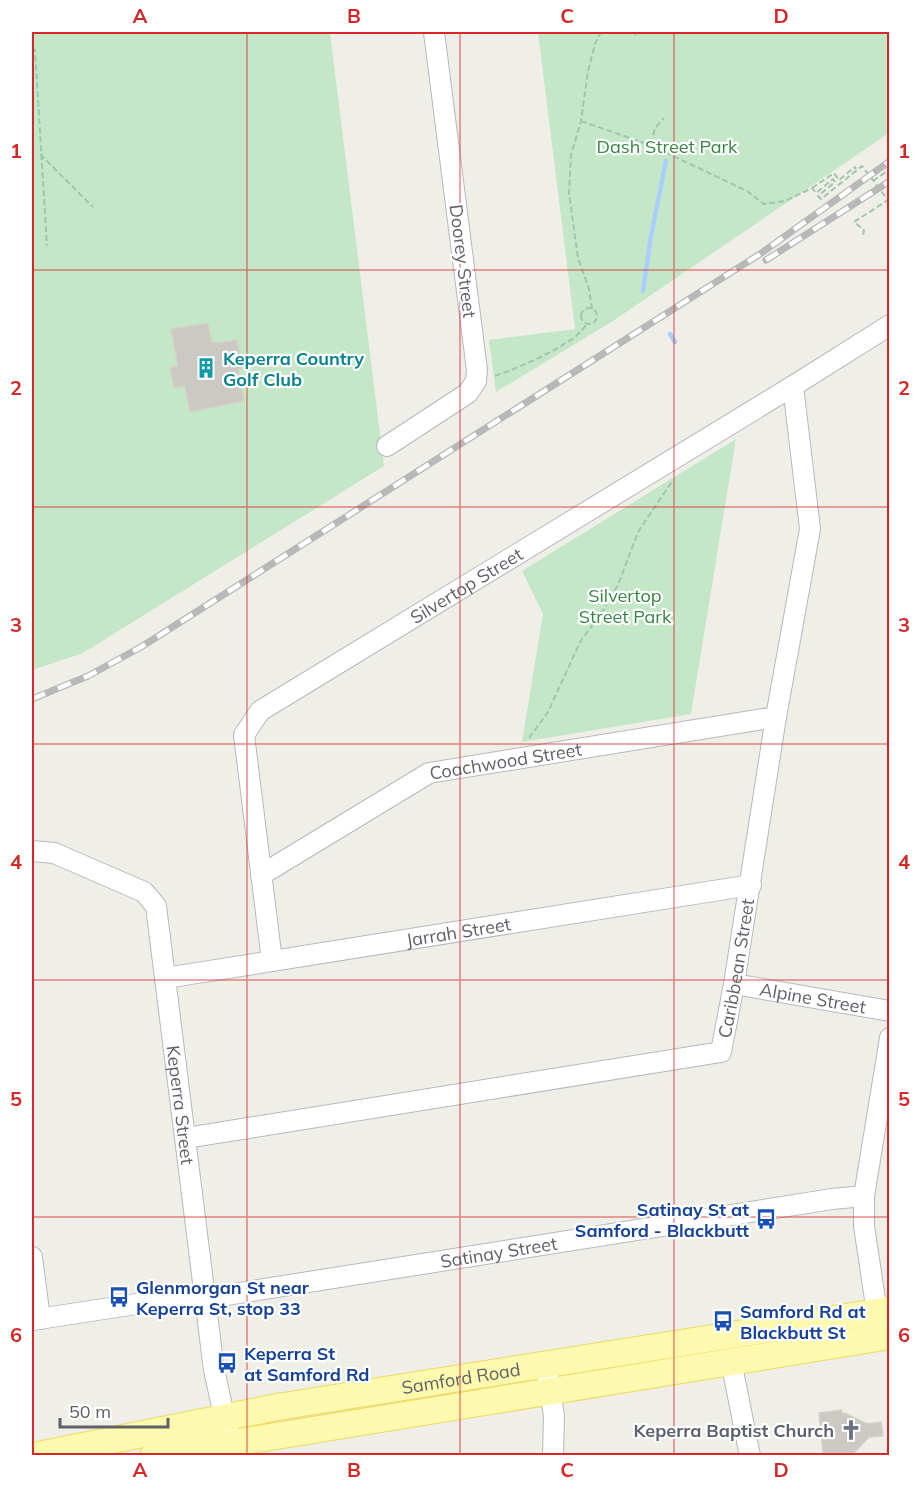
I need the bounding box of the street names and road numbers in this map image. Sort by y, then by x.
street label: Doorey Street [445,203,481,319]
street label: Silvertop Street [406,542,527,628]
street label: Coachwood Street [428,737,583,784]
street label: Caribbean Street [712,897,759,1040]
street label: Jarrah Street [404,912,512,951]
street label: Alpine Street [758,977,868,1018]
street label: Keperra Street [162,1044,200,1166]
street label: Satinay Street [439,1231,559,1272]
street label: Samford Road [400,1357,522,1399]

